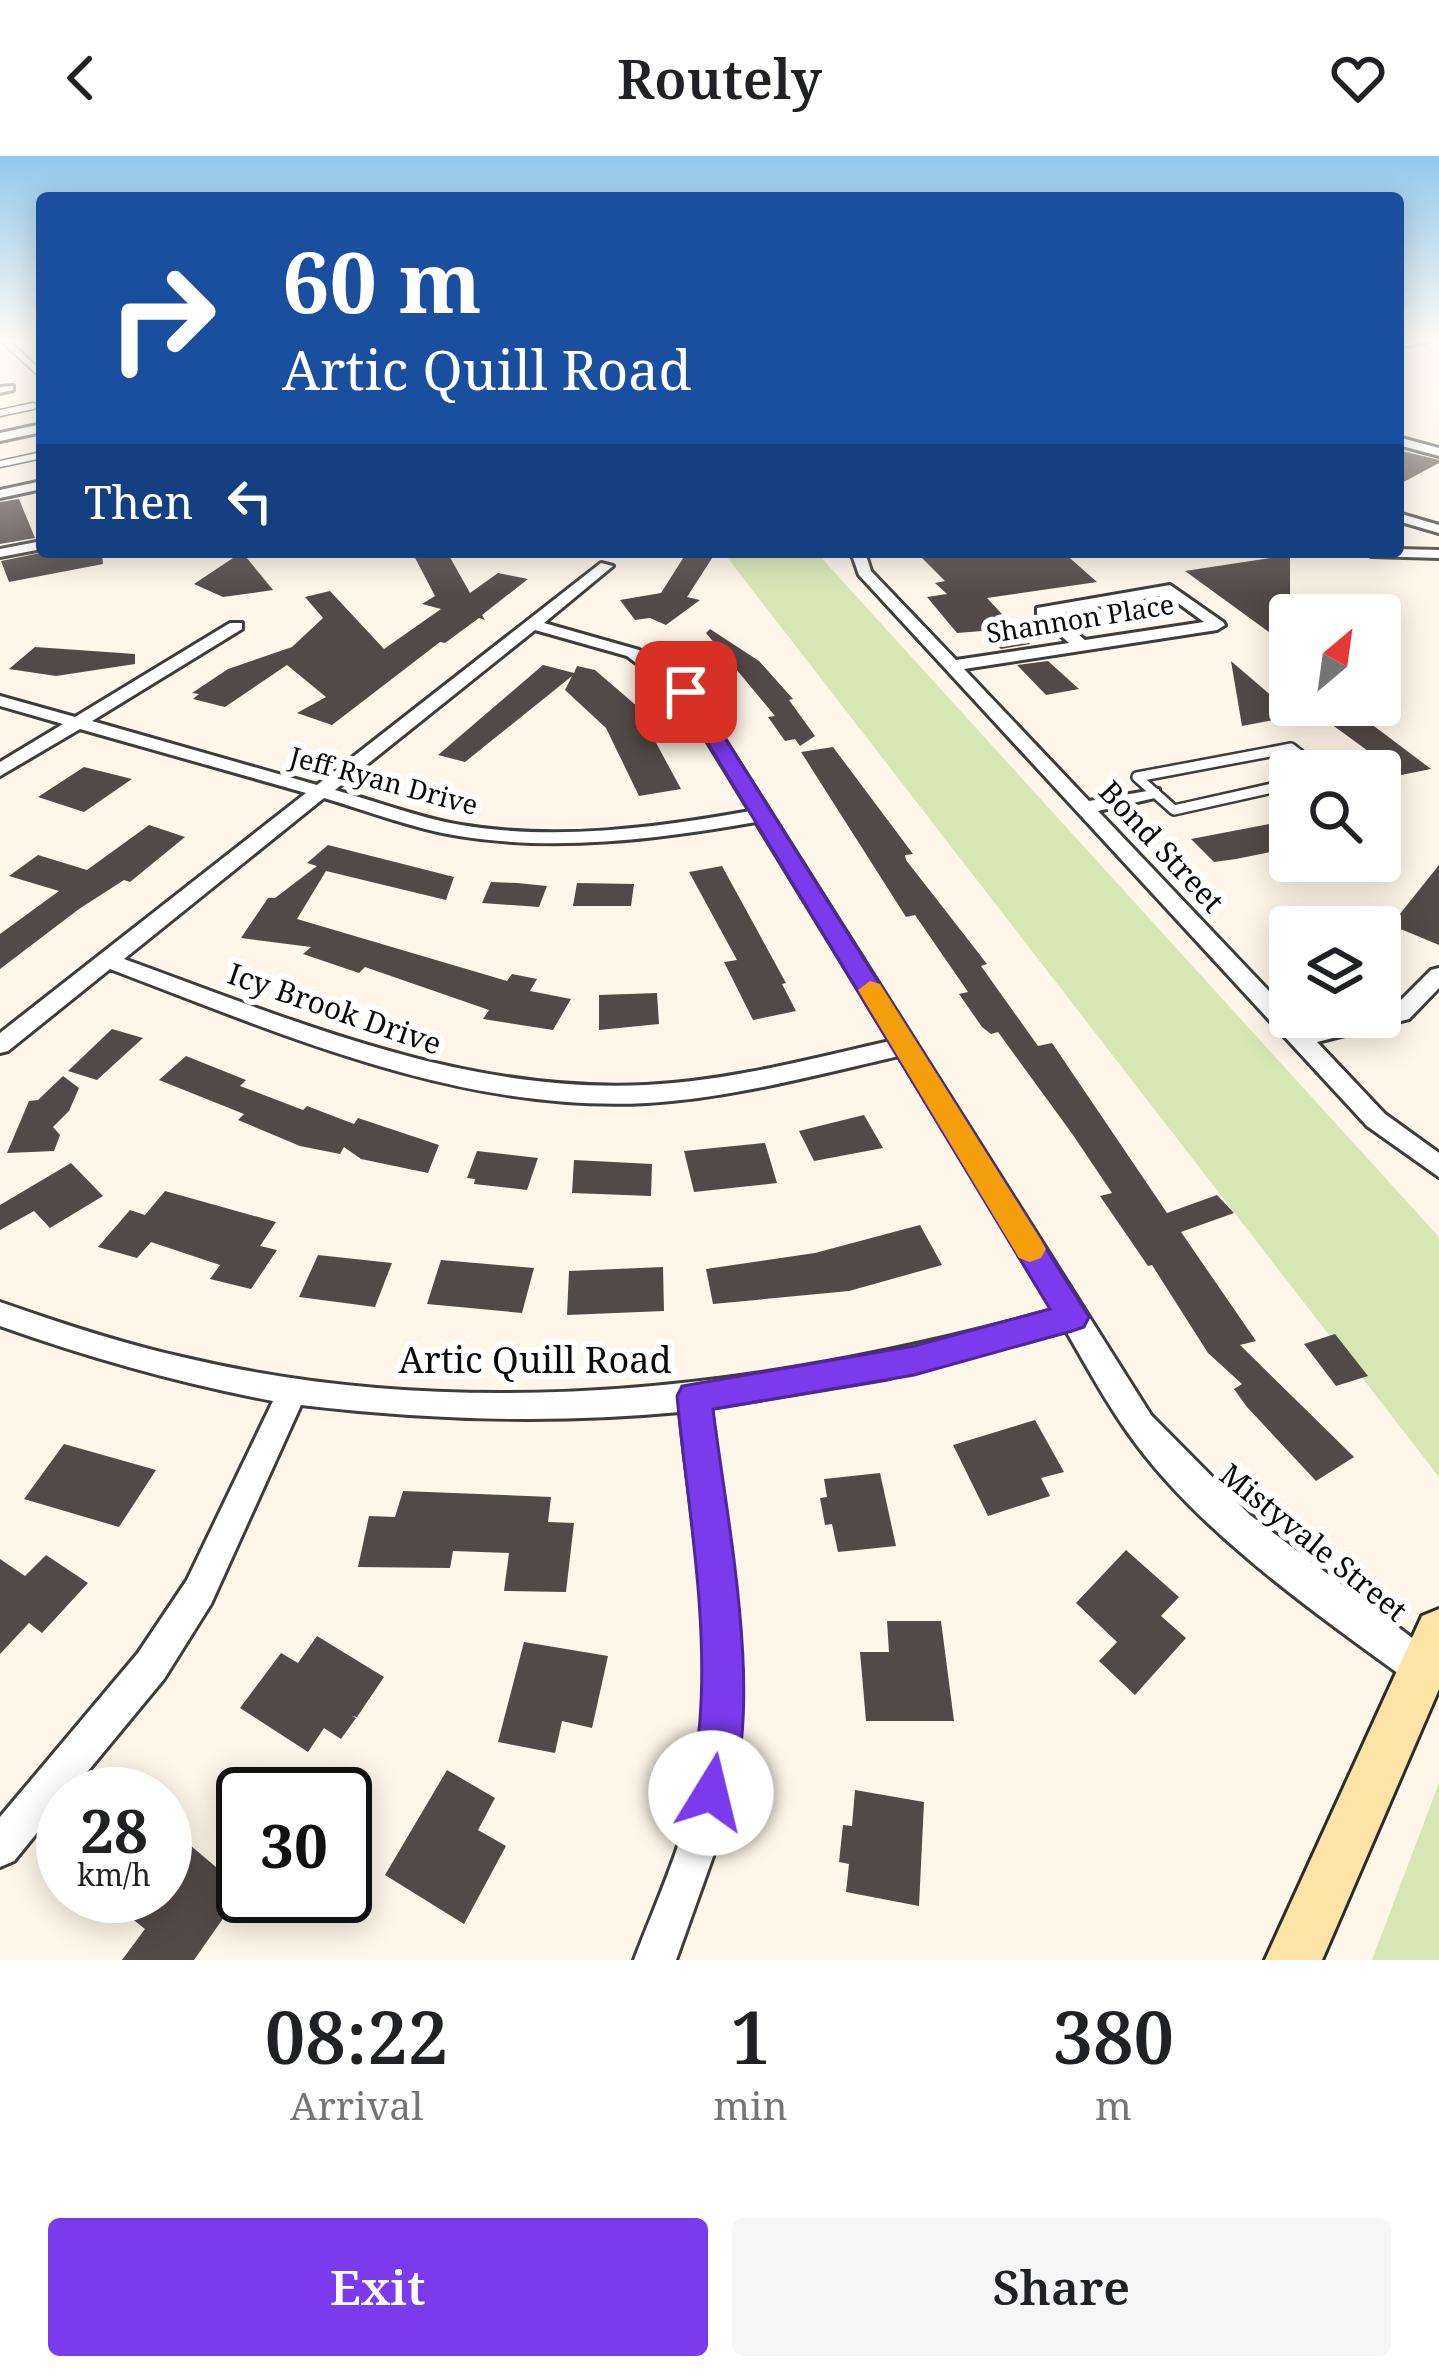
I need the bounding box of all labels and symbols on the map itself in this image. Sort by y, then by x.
street label: Shannon Place [984,585,1176,651]
north arrow [1269,594,1401,726]
pin [635,641,737,743]
street label: Jeff Ryan Drive [285,737,482,823]
street label: Bond Street [1090,771,1234,921]
street label: Icy Brook Drive [223,952,447,1064]
street label: Artic Quill Road [398,1335,672,1384]
street label: Mistyvale Street [1212,1454,1416,1630]
position arrow [648,1730,774,1856]
speed limit sign: 30 [216,1767,372,1923]

